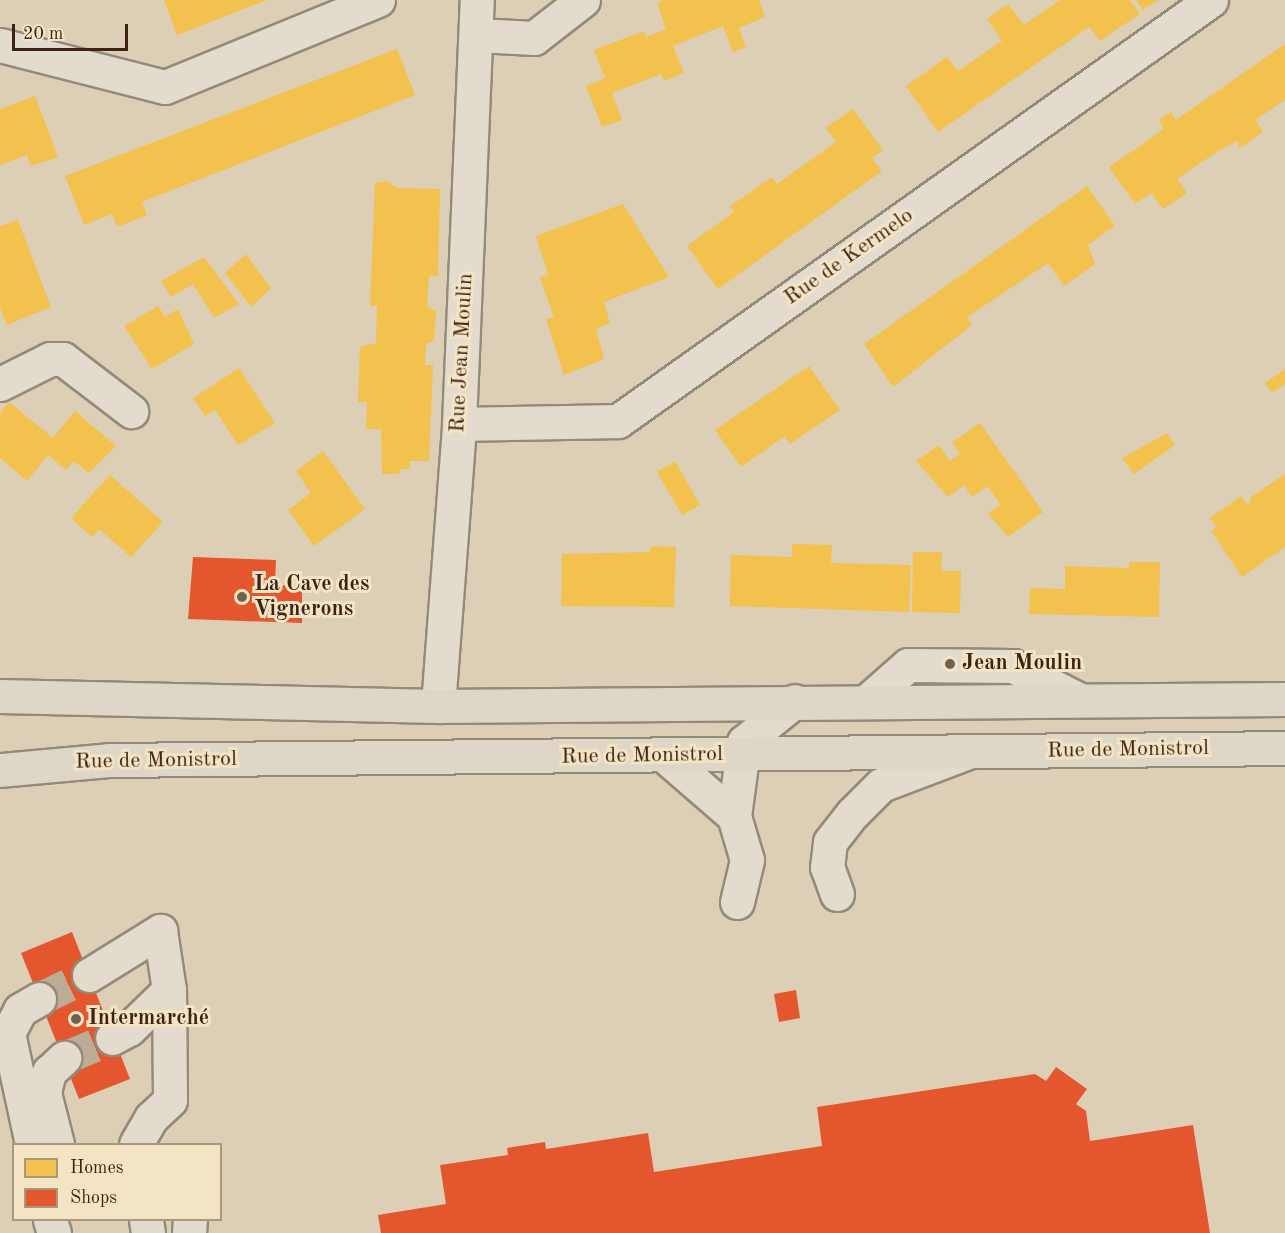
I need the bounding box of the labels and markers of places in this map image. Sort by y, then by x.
place label: La Cave des Vignerons [254,571,369,622]
marker: La Cave des Vignerons [235,590,249,604]
place label: Jean Moulin [962,651,1082,677]
marker: Jean Moulin [943,657,957,671]
place label: Intermarché [88,1006,209,1032]
marker: Intermarché [69,1012,83,1026]

